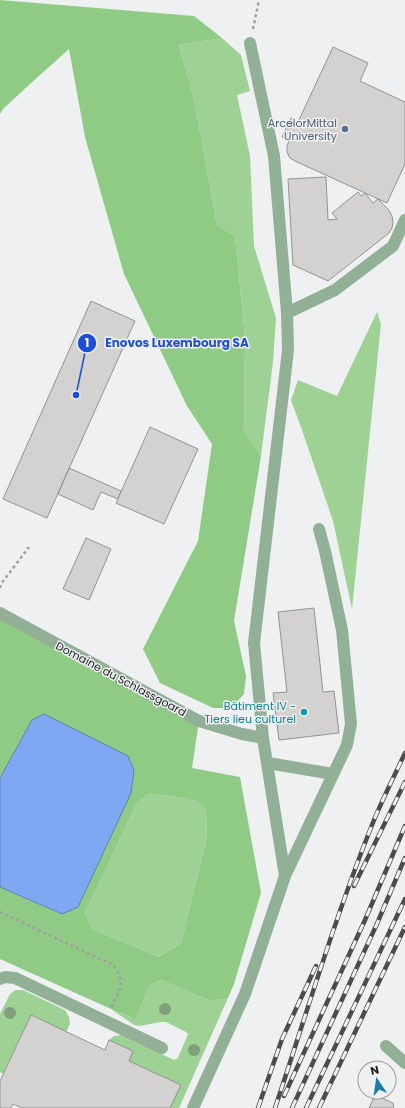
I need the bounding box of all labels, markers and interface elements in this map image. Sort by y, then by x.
place label: ArcelorMittal University [268,115,338,144]
marker: ArcelorMittal University [340,124,350,134]
callout: Enovos Luxembourg SA [77,331,257,355]
text: 1 [85,334,89,351]
text: Enovos Luxembourg SA [105,334,249,351]
street label: Domaine du Schlassgoard [53,638,189,720]
place label: Bâtiment IV - Tiers lieu culturel [204,698,296,727]
marker: Bâtiment IV - Tiers lieu culturel [299,707,309,717]
north arrow [357,1060,397,1100]
text: N [369,1062,381,1079]

